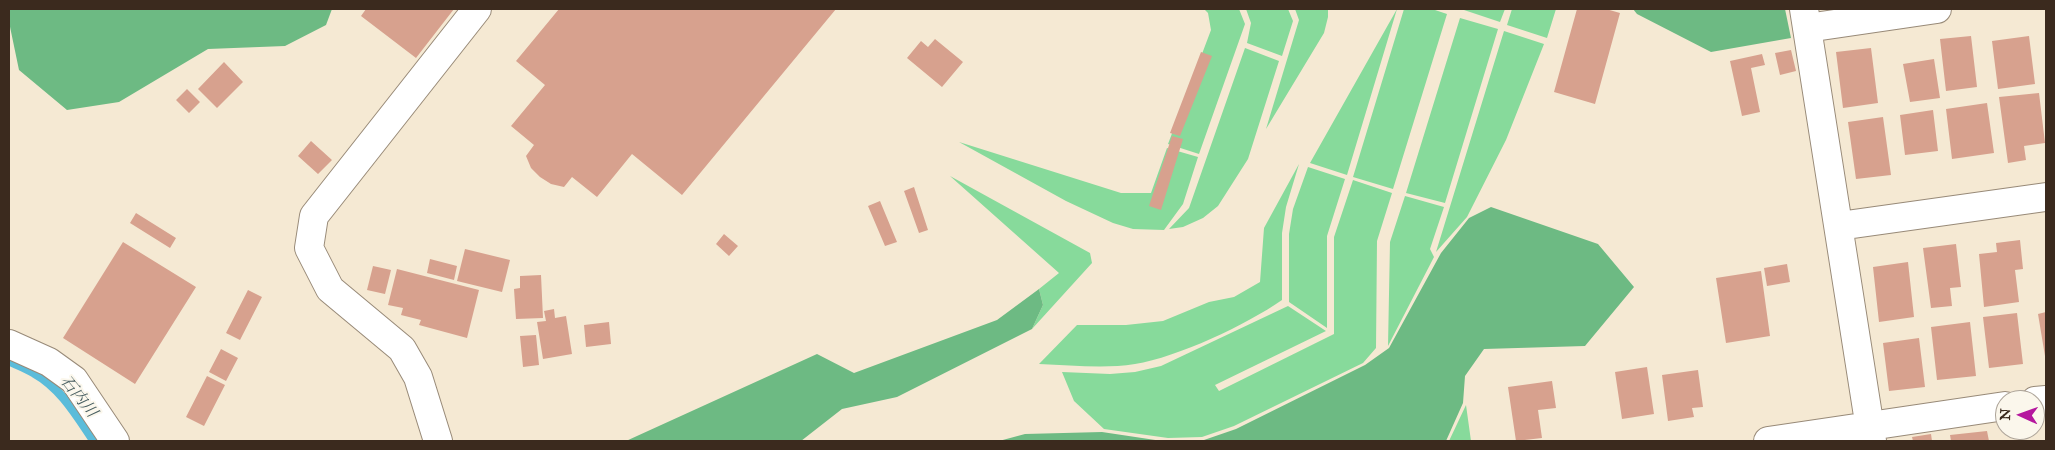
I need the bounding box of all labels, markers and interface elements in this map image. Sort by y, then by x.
water label: 石内川 [55,372,101,422]
north arrow [1995,390,2045,440]
text: N [1997,408,2014,421]

